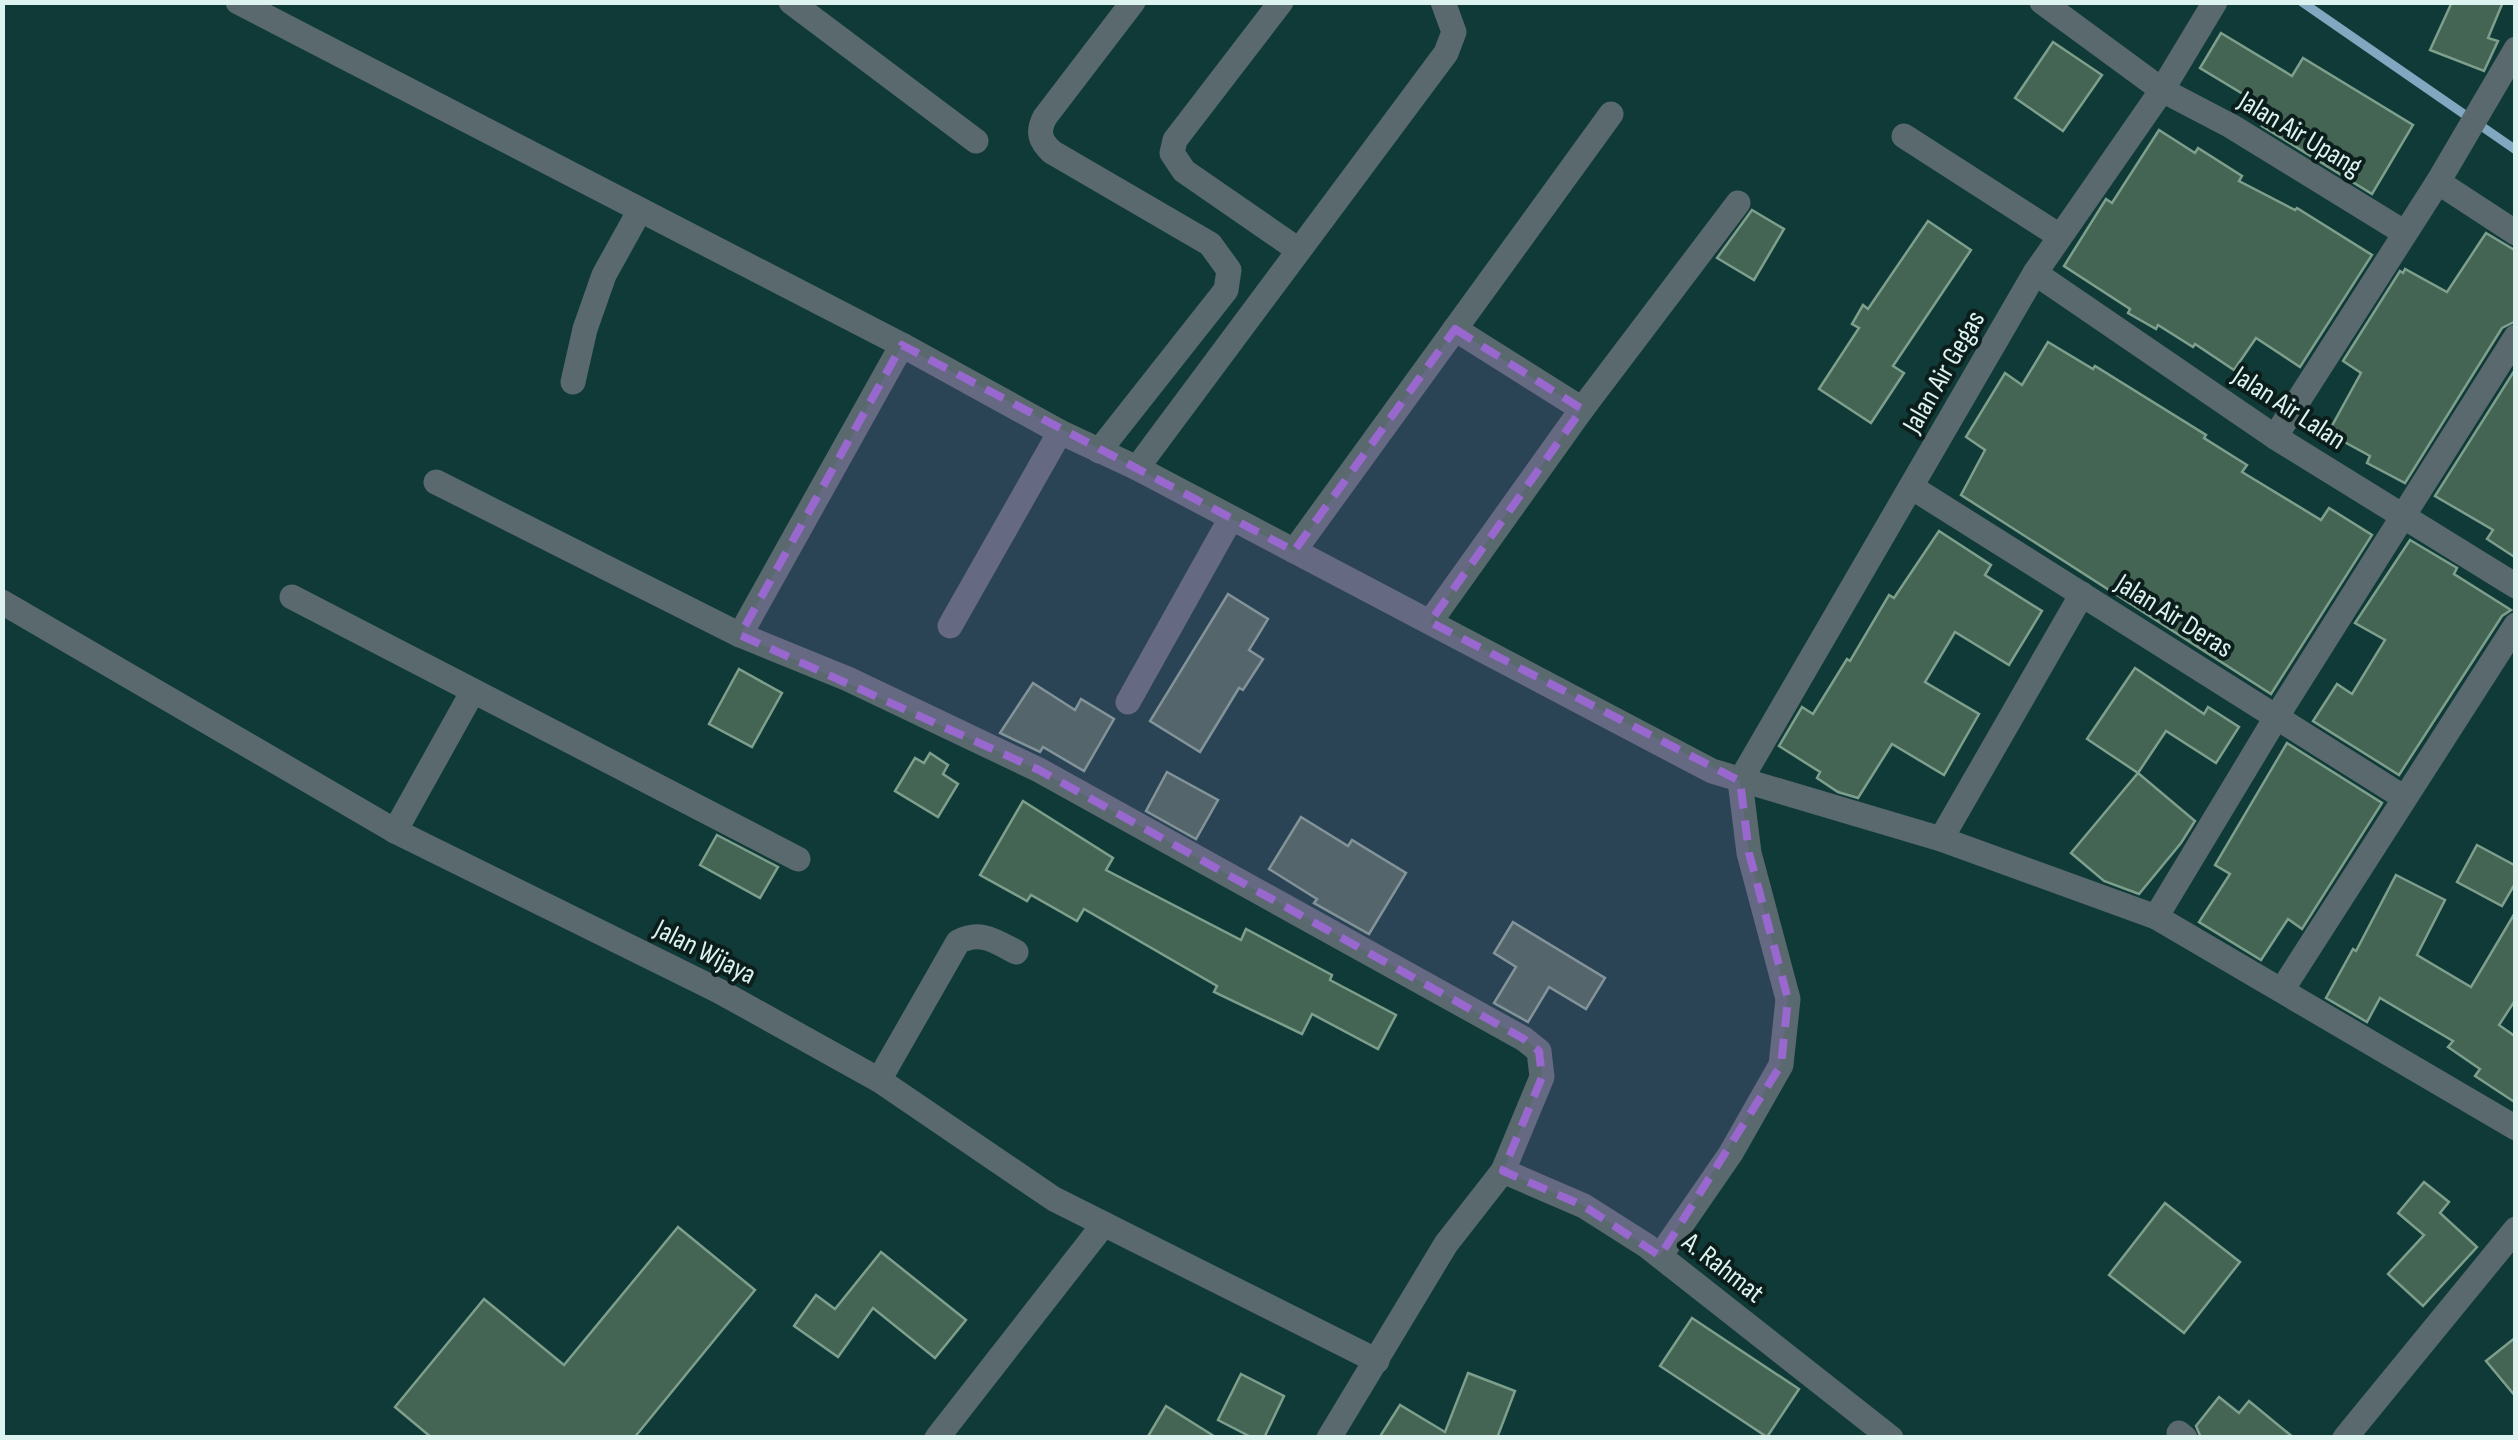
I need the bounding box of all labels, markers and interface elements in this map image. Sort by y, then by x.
street label: Jalan Air Upang [2232,84,2368,184]
street label: Jalan Air Gegas [1895,305,1992,440]
street label: Jalan Air Lalan [2226,359,2352,457]
street label: Jalan Air Deras [2108,566,2239,665]
street label: Jalan Wijaya [648,912,761,991]
street label: A. Rahmat [1675,1225,1770,1310]

